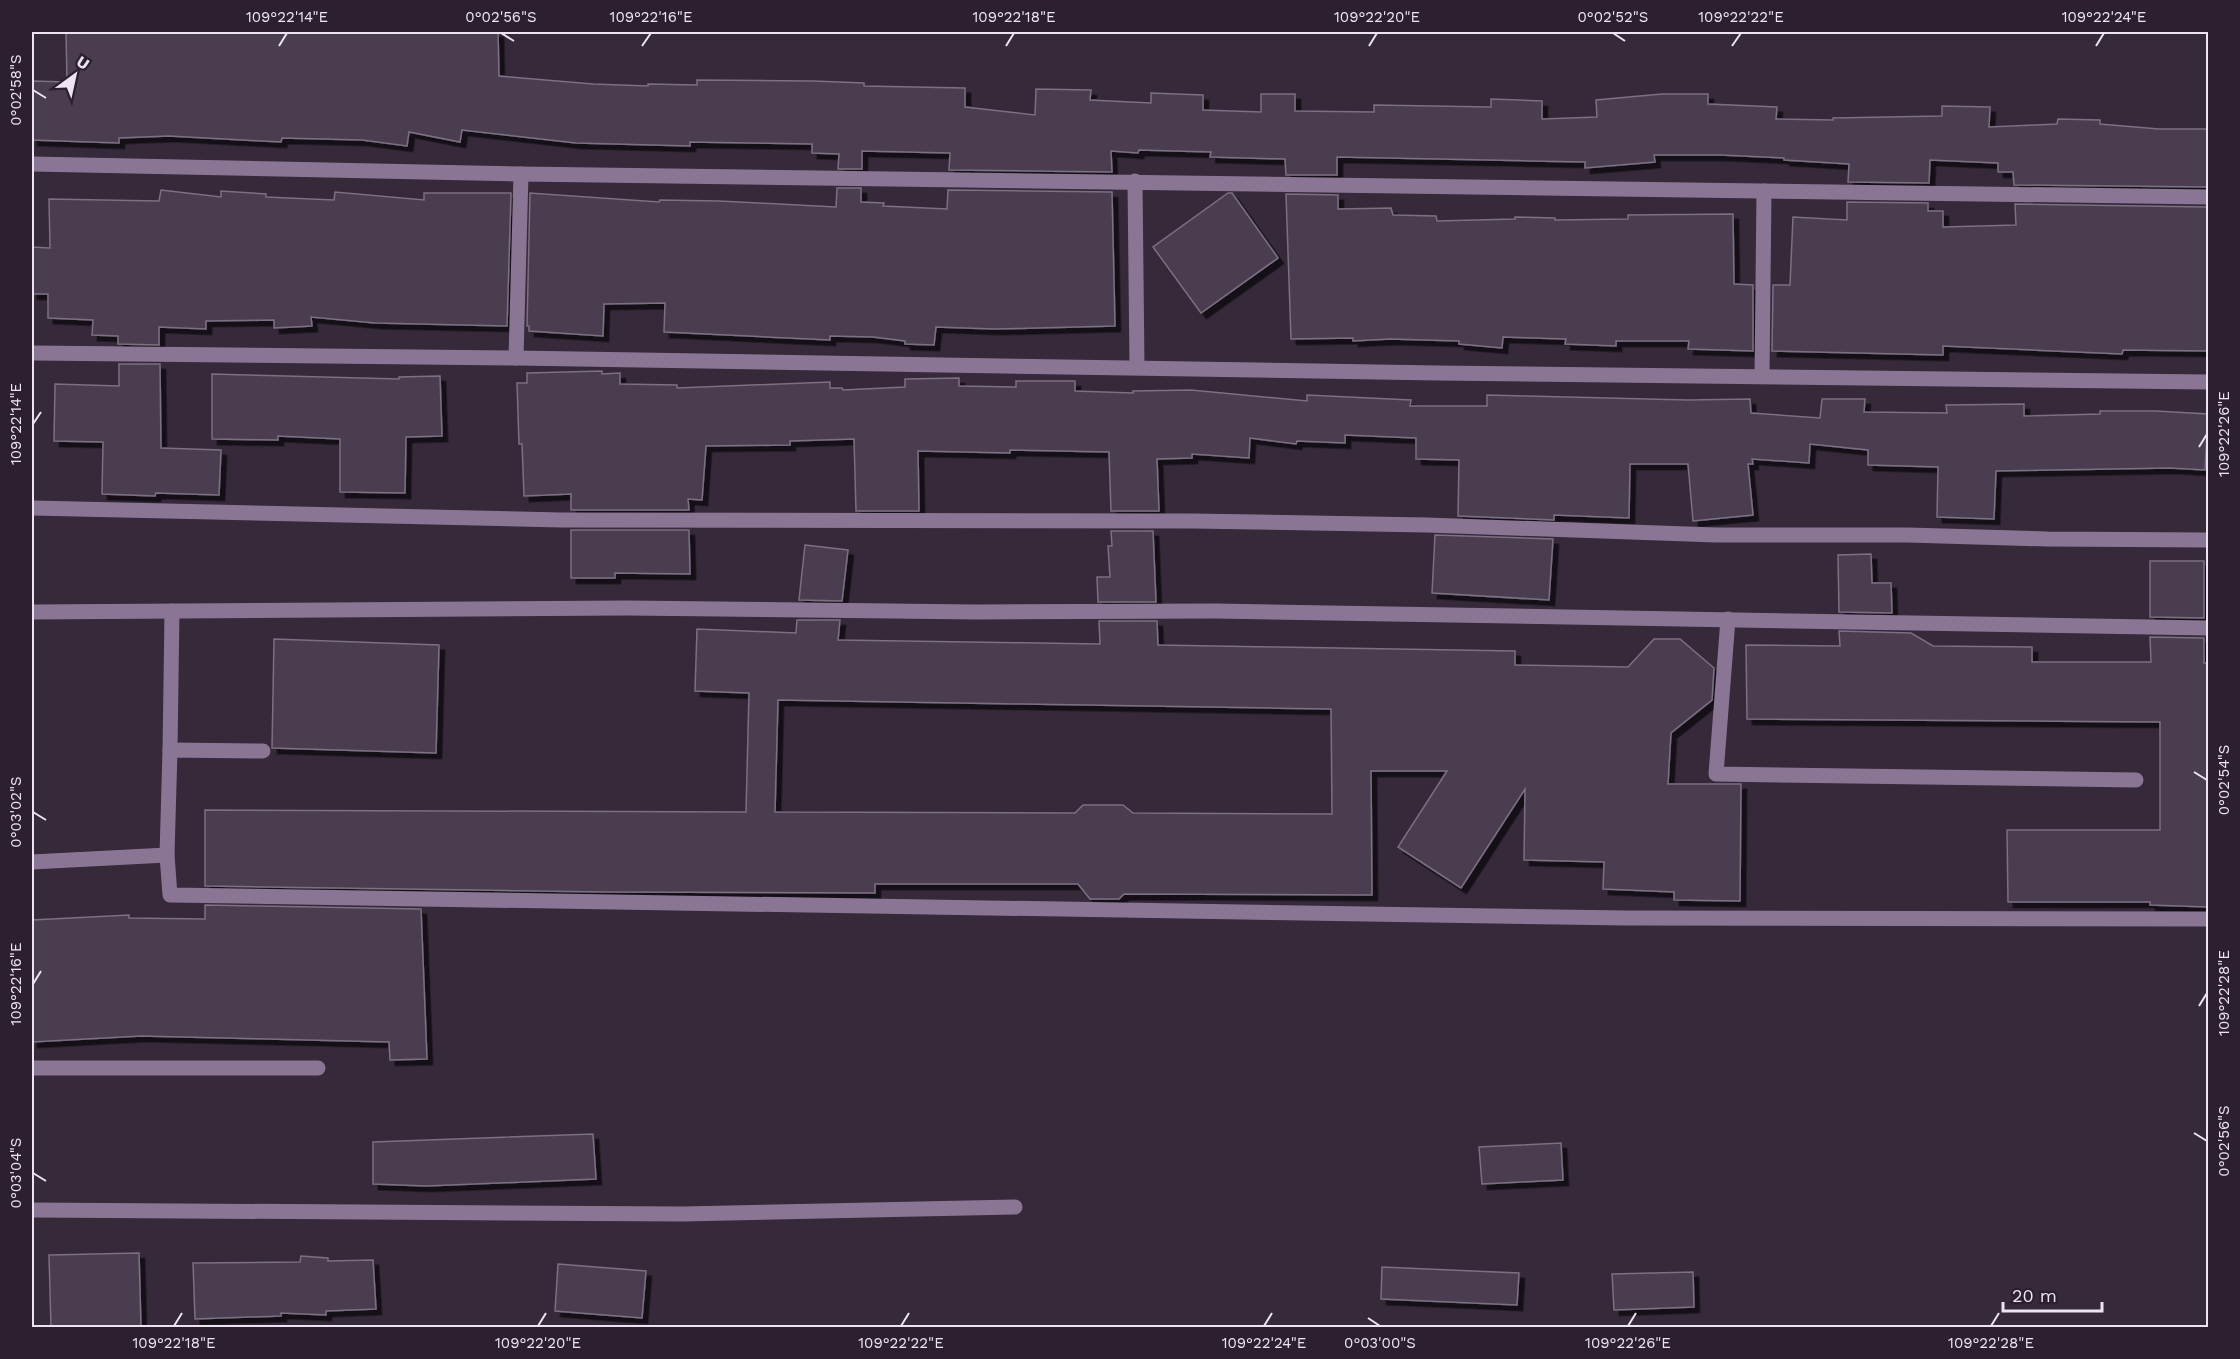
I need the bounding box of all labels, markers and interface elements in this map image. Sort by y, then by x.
text: 109°22'14"E [246,8,328,26]
text: 0°02'56"S [465,8,537,26]
text: 109°22'16"E [610,8,692,26]
text: 109°22'18"E [972,8,1056,26]
text: 109°22'20"E [1334,8,1420,26]
text: 0°02'52"S [1578,8,1648,26]
text: 109°22'22"E [1698,8,1784,26]
text: 109°22'24"E [2062,8,2146,26]
north arrow [45,45,105,105]
text: U [73,52,93,74]
text: 0°02'58"S [7,54,25,126]
text: 109°22'14"E [7,383,25,465]
text: 109°22'26"E [2215,391,2233,477]
text: 0°02'54"S [2215,745,2233,815]
text: 0°03'02"S [7,776,25,848]
text: 109°22'16"E [7,943,25,1025]
text: 109°22'28"E [2215,950,2233,1036]
text: 0°02'56"S [2215,1105,2233,1177]
text: 0°03'04"S [7,1138,25,1208]
scale bar [2003,1275,2102,1313]
text: 20 m [2012,1285,2057,1306]
text: 109°22'18"E [132,1334,216,1352]
text: 109°22'20"E [495,1334,581,1352]
text: 109°22'22"E [858,1334,944,1352]
text: 109°22'24"E [1222,1334,1306,1352]
text: 0°03'00"S [1344,1334,1416,1352]
text: 109°22'26"E [1585,1334,1671,1352]
text: 109°22'28"E [1948,1334,2034,1352]

